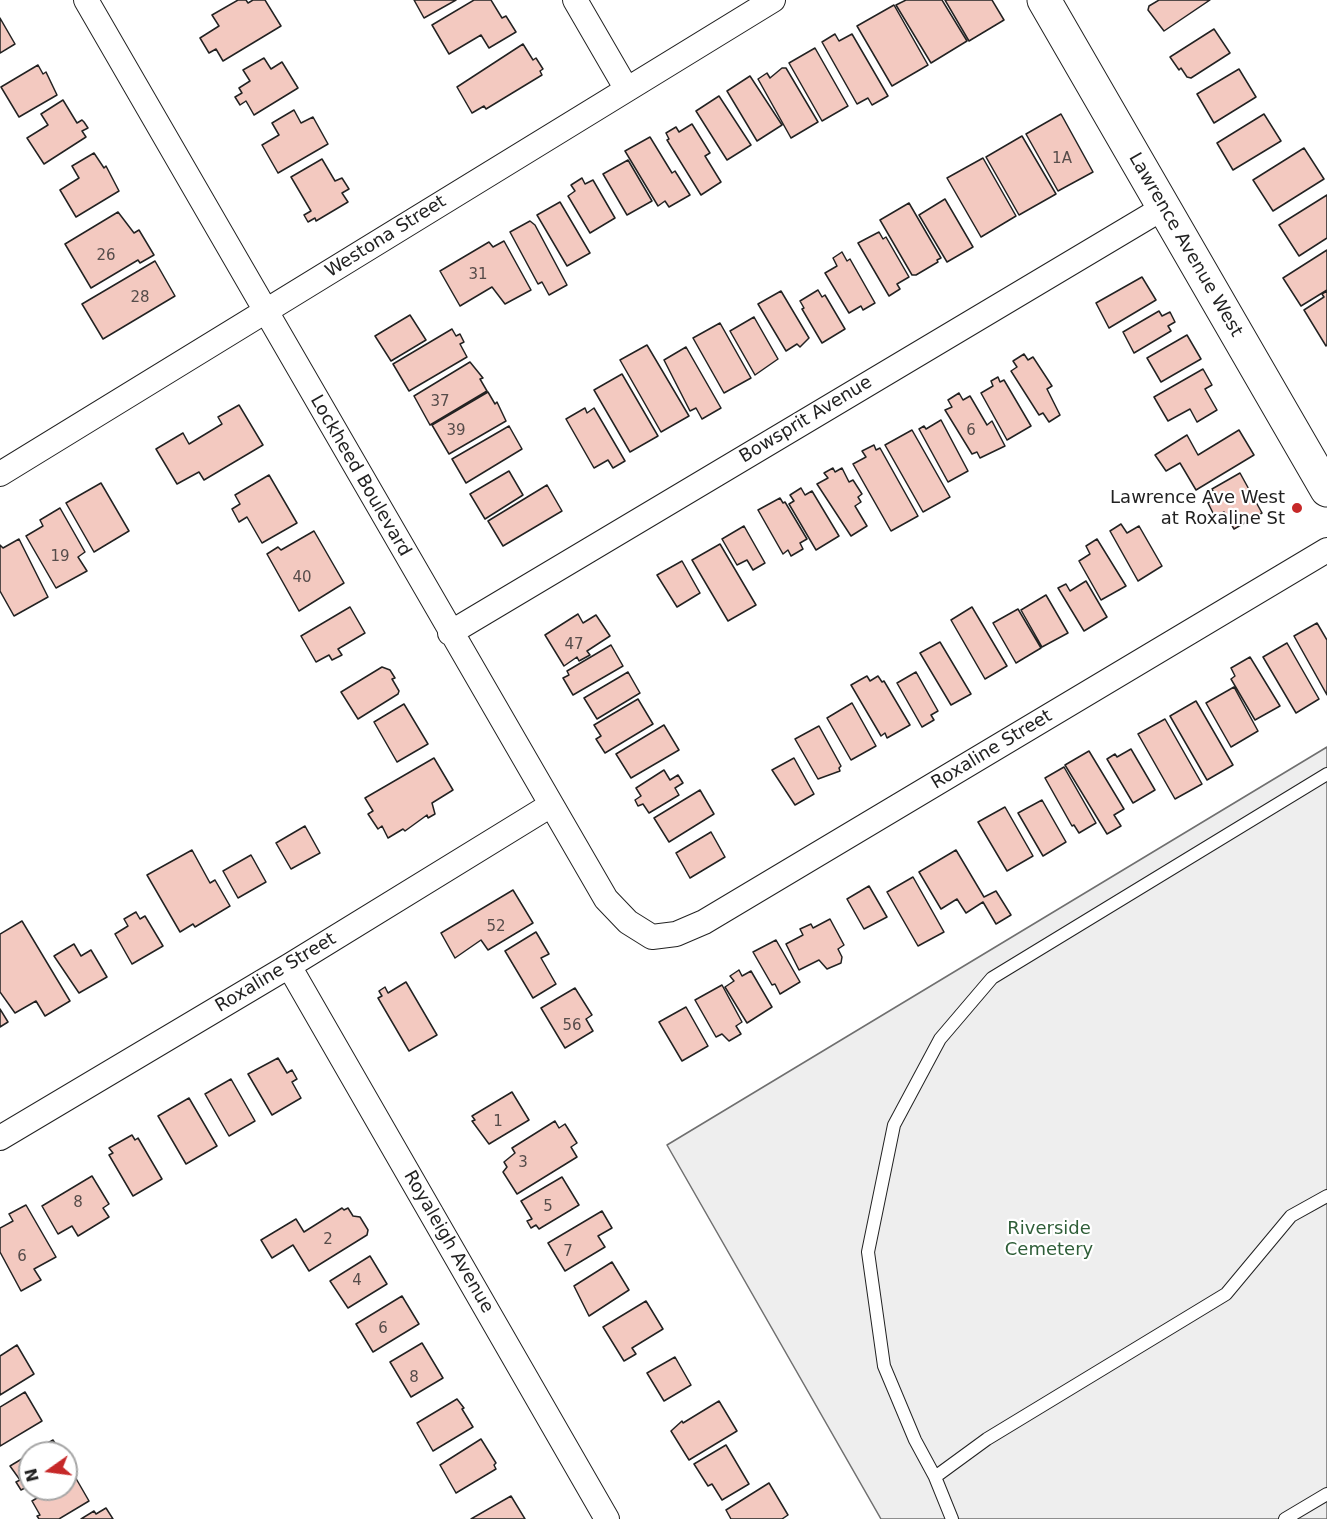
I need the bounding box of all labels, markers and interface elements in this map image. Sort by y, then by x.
street label: Lawrence Avenue West [1123,149,1247,341]
house number: 1A [1052,150,1072,168]
street label: Westona Street [322,191,450,283]
house number: 26 [96,247,116,265]
house number: 31 [468,266,488,284]
house number: 28 [130,289,150,307]
street label: Bowsprit Avenue [736,372,876,468]
street label: Lockheed Boulevard [305,391,415,561]
house number: 37 [430,393,450,411]
house number: 39 [446,422,466,440]
house number: 6 [966,422,976,440]
place label: Lawrence Ave West at Roxaline St [1110,487,1285,530]
marker: Lawrence Ave West at Roxaline St [1290,501,1304,515]
house number: 19 [50,548,70,566]
house number: 40 [292,569,312,587]
house number: 47 [564,636,584,654]
street label: Roxaline Street [928,706,1056,794]
house number: 52 [486,918,506,936]
street label: Roxaline Street [212,929,340,1017]
house number: 56 [562,1017,582,1035]
house number: 1 [493,1113,503,1131]
house number: 3 [518,1154,528,1172]
street label: Royaleigh Avenue [398,1167,498,1317]
house number: 8 [73,1194,83,1212]
house number: 5 [543,1198,553,1216]
park label: Riverside Cemetery [1005,1218,1093,1260]
house number: 2 [323,1231,333,1249]
house number: 7 [563,1243,573,1261]
house number: 6 [17,1248,27,1266]
house number: 4 [352,1272,362,1290]
house number: 6 [378,1320,388,1338]
house number: 8 [409,1369,419,1387]
north arrow [18,1441,78,1501]
text: N [21,1466,43,1484]

